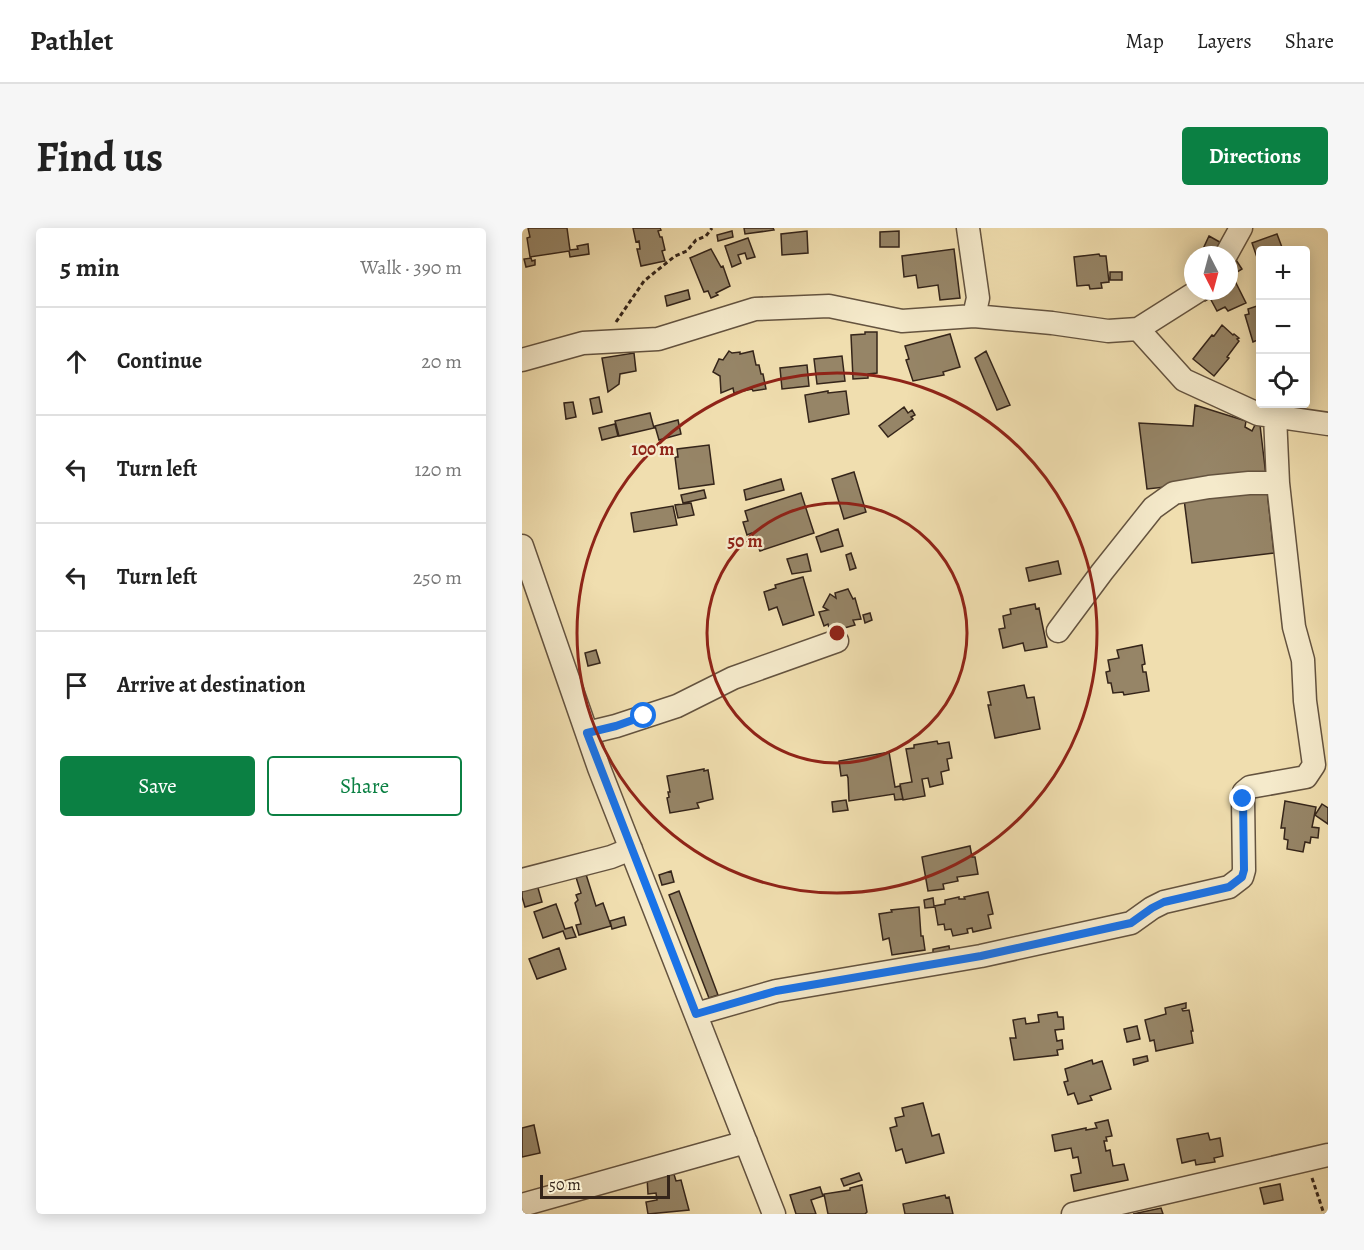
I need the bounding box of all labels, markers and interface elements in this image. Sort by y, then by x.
text: Pathlet [30,22,113,60]
text: Map [1125,27,1164,55]
text: Layers [1197,27,1252,55]
text: Share [1285,27,1334,55]
button: Directions [1182,127,1328,185]
text: Find us [36,128,163,185]
north arrow [1184,246,1238,300]
map controls [1256,246,1310,408]
button: + [1256,246,1310,300]
text: 5 min [60,250,120,285]
text: Walk · 390 m [360,254,462,281]
button: − [1256,300,1310,354]
icon: ahead [60,345,93,378]
text: Continue [117,346,202,376]
text: 20 m [421,348,462,375]
button: locate [1256,354,1310,408]
text: 100 m [632,437,674,461]
icon: left [60,453,93,486]
text: Turn left [117,454,197,484]
text: 120 m [414,456,462,483]
text: 50 m [728,529,762,553]
icon: left [60,561,93,594]
text: Turn left [117,562,197,592]
text: 250 m [413,564,462,591]
centre of rings [827,623,847,643]
icon: arrive [60,669,93,702]
text: Arrive at destination [117,670,306,700]
route start [630,702,656,728]
button: Save [60,756,255,816]
button: Share [267,756,462,816]
route end [1229,785,1255,811]
scale bar [540,1172,670,1200]
text: 50 m [549,1174,581,1196]

